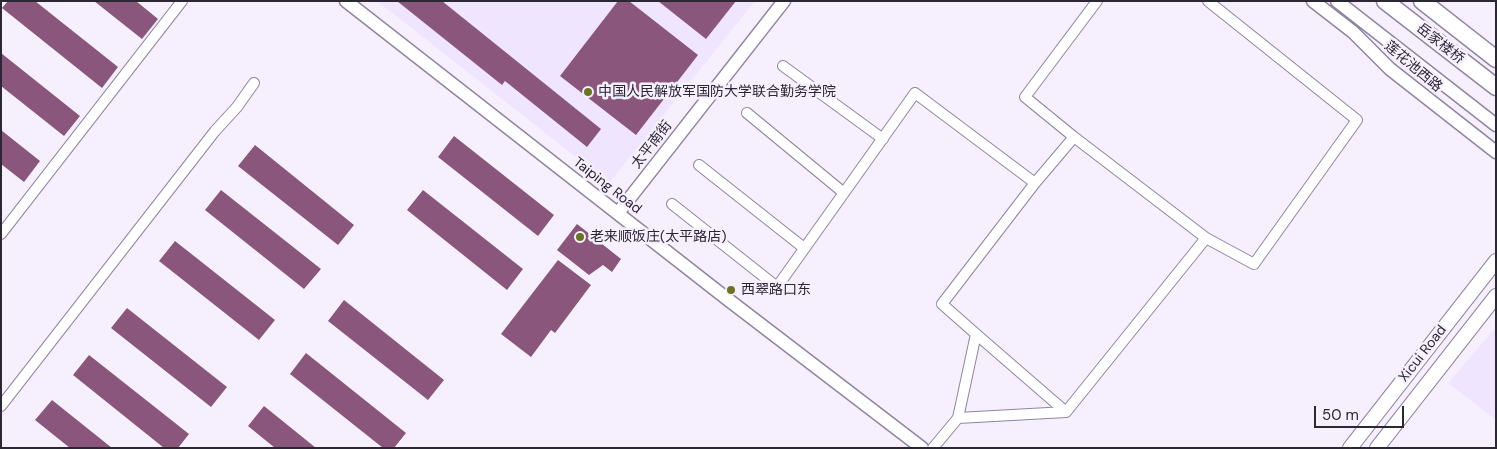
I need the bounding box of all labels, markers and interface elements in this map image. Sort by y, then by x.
street label: 岳家楼桥 [1413,20,1467,68]
street label: 莲花池西路 [1381,38,1445,96]
place label: 中国人民解放军国防大学联合勤务学院 [598,84,836,100]
marker: 中国人民解放军国防大学联合勤务学院 [582,86,594,98]
street label: 太平南街 [628,118,676,172]
street label: Taiping Road [569,154,645,218]
place label: 老来顺饭庄(太平路店) [590,229,726,245]
marker: 老来顺饭庄(太平路店) [574,231,586,243]
place label: 西翠路口东 [741,282,811,298]
marker: 西翠路口东 [725,284,737,296]
street label: Xicui Road [1396,322,1450,386]
scale bar [1317,396,1407,428]
text: 50 m [1322,405,1359,425]

